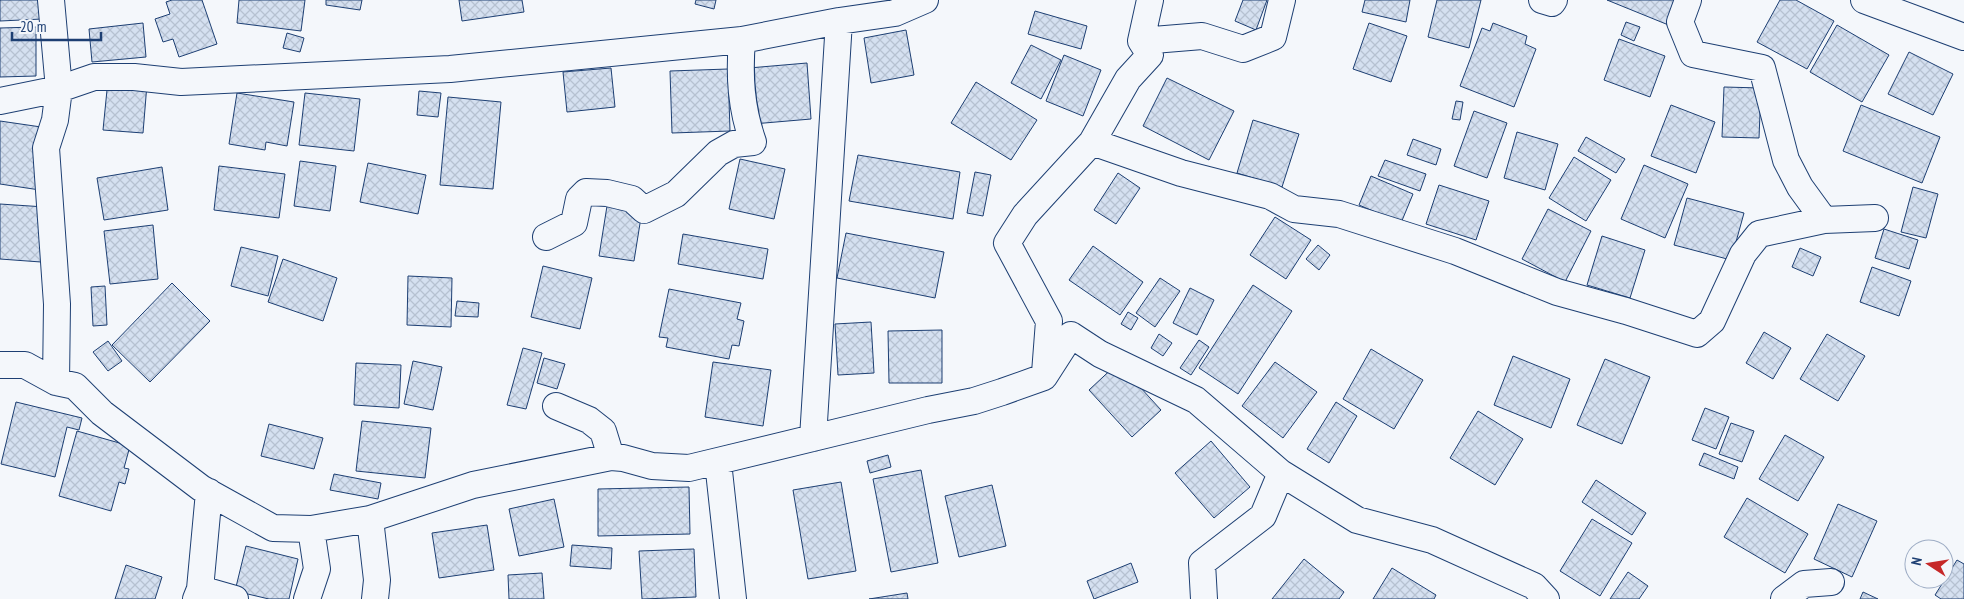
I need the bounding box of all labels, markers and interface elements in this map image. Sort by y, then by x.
scale bar [12,10,101,42]
text: 20 m [20,17,46,36]
north arrow [1904,539,1954,589]
text: N [1907,556,1926,567]

